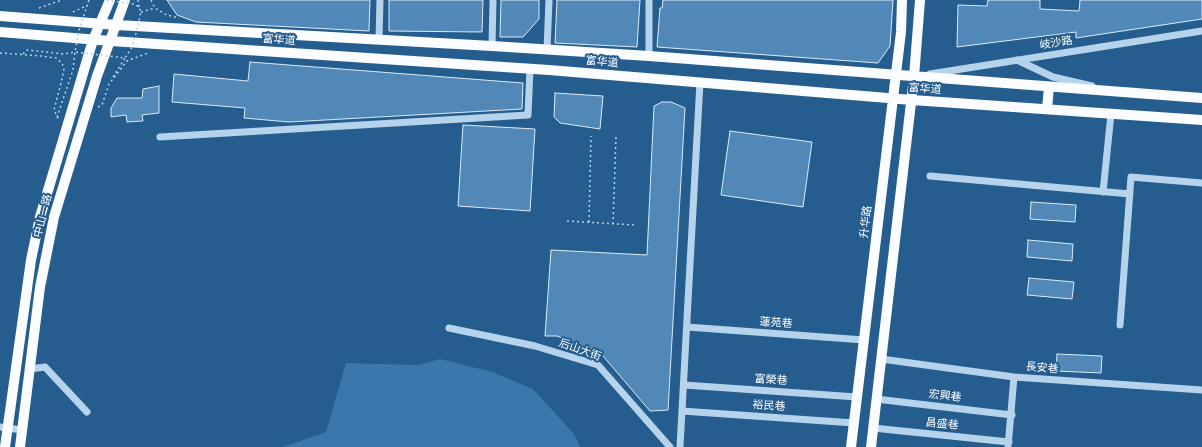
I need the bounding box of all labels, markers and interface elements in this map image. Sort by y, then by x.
street label: 富华道 [262,32,296,48]
street label: 岐沙路 [1039,34,1073,52]
street label: 富华道 [585,54,619,70]
street label: 富华道 [908,81,942,97]
street label: 中山一路 [31,193,55,239]
street label: 升华路 [857,205,875,239]
street label: 蓮苑巷 [759,315,793,331]
street label: 后山大街 [557,336,603,364]
street label: 長安巷 [1025,360,1059,376]
street label: 富榮巷 [754,372,788,388]
street label: 宏興巷 [928,387,962,405]
street label: 裕民巷 [752,398,786,414]
street label: 昌盛巷 [925,416,959,432]

